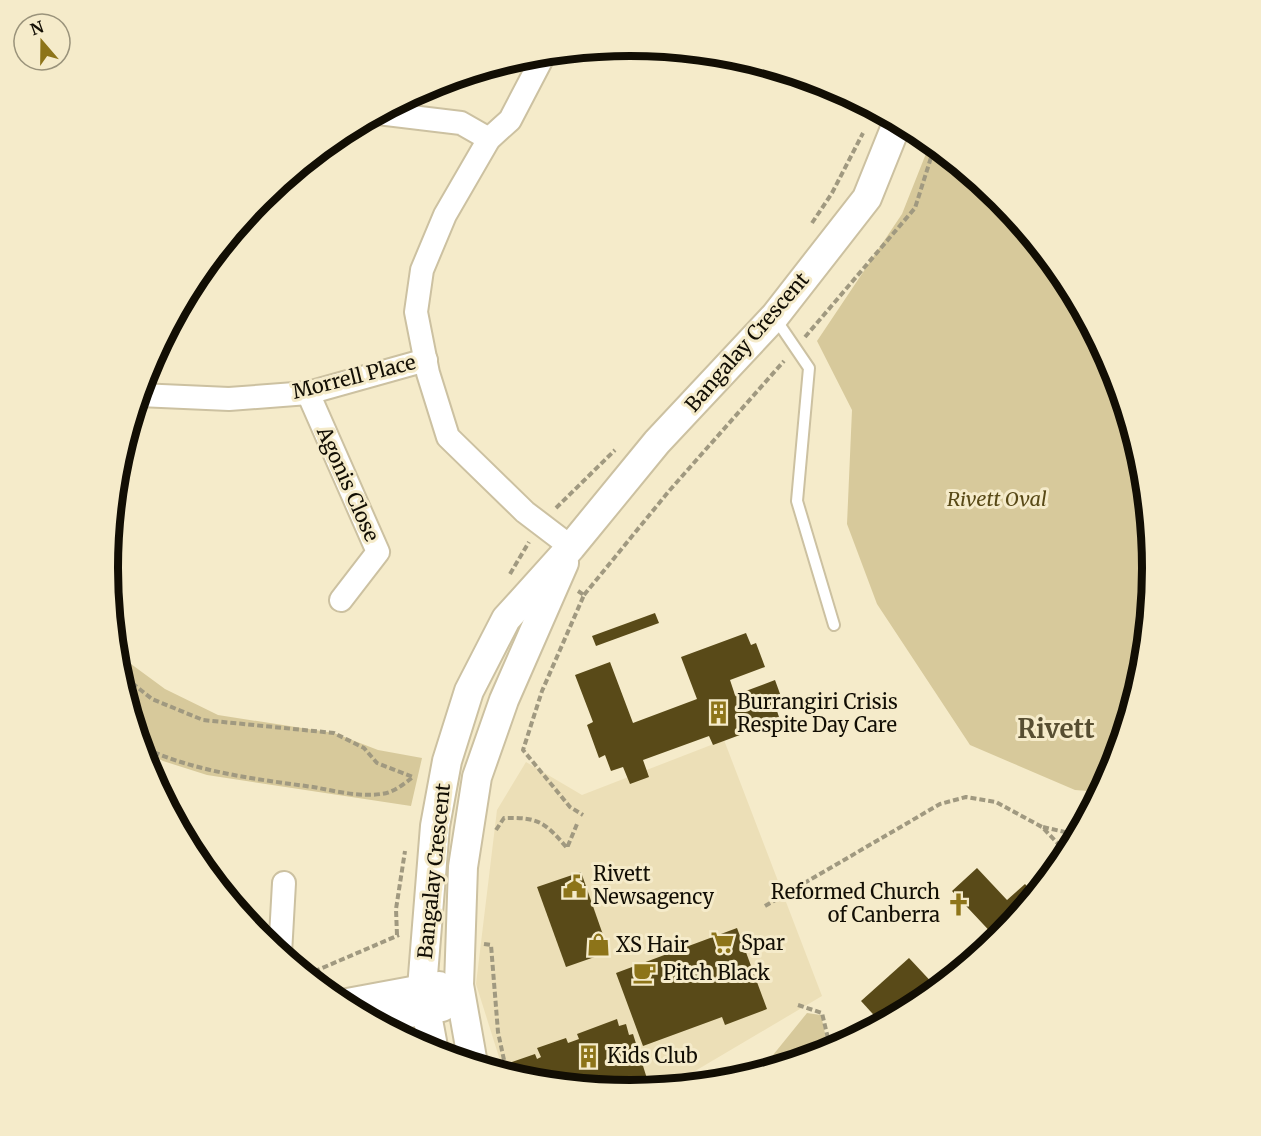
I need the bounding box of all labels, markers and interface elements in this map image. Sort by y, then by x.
north arrow [12,12,72,72]
text: N [28,16,47,39]
street label: Bangalay Crescent [679,267,814,416]
street label: Morrell Place [290,349,418,404]
street label: Agonis Close [312,422,385,545]
park label: Rivett Oval [947,486,1047,511]
place label: Burrangiri Crisis Respite Day Care [737,689,898,737]
building icon: Burrangiri Crisis Respite Day Care [706,700,732,726]
district label: Rivett [1017,712,1095,745]
street label: Bangalay Crescent [412,782,455,960]
place label: Rivett Newsagency [593,861,714,909]
public building icon: Rivett Newsagency [562,873,588,899]
place label: Reformed Church of Canberra [771,879,940,927]
church icon: Reformed Church of Canberra [945,891,971,917]
supermarket icon: Spar [710,930,736,956]
place label: Spar [741,930,785,955]
shop icon: XS Hair [585,932,611,958]
place label: XS Hair [616,932,689,957]
cafe icon: Pitch Black [632,960,658,986]
place label: Pitch Black [663,960,770,985]
building icon: Kids Club [576,1043,602,1069]
place label: Kids Club [607,1043,698,1068]

